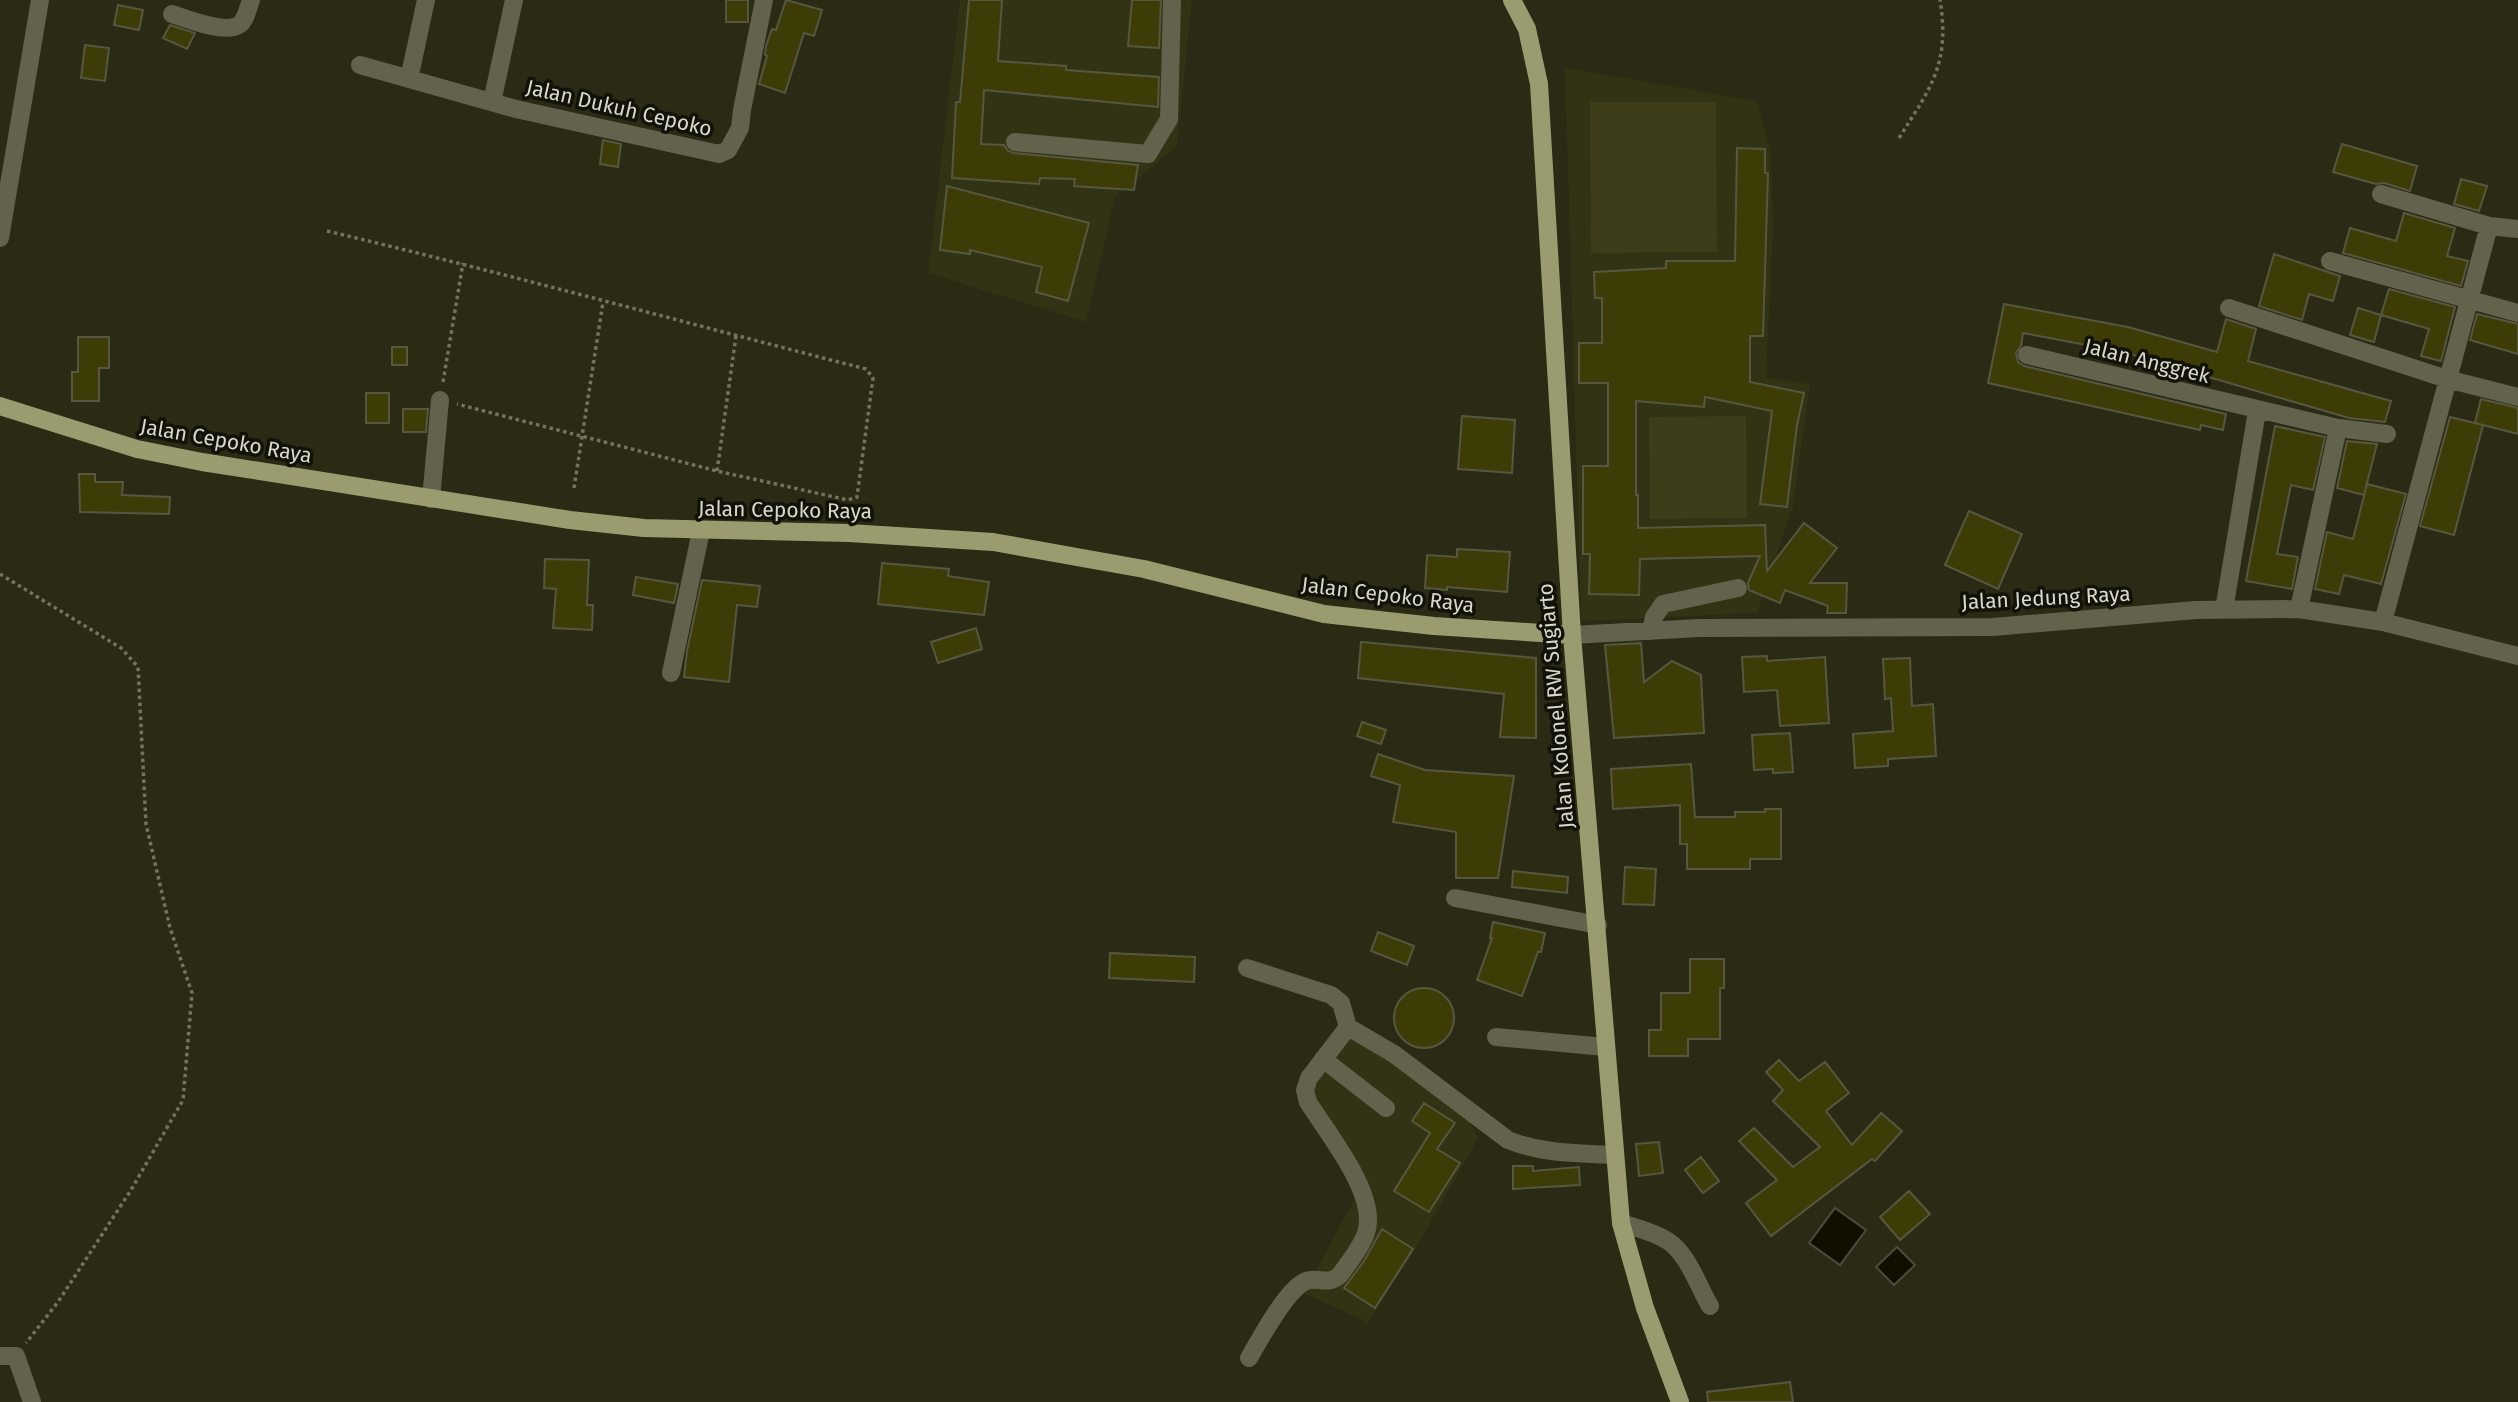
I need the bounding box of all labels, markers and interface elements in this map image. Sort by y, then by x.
street label: Jalan Dukuh Cepoko [524,74,714,142]
street label: Jalan Anggrek [2081,333,2213,389]
street label: Jalan Cepoko Raya [138,413,314,469]
street label: Jalan Cepoko Raya [698,495,872,525]
street label: Jalan Cepoko Raya [1300,571,1476,619]
street label: Jalan Jedung Raya [1961,581,2131,615]
street label: Jalan Kolonel RW Sugiarto [1532,582,1580,830]

